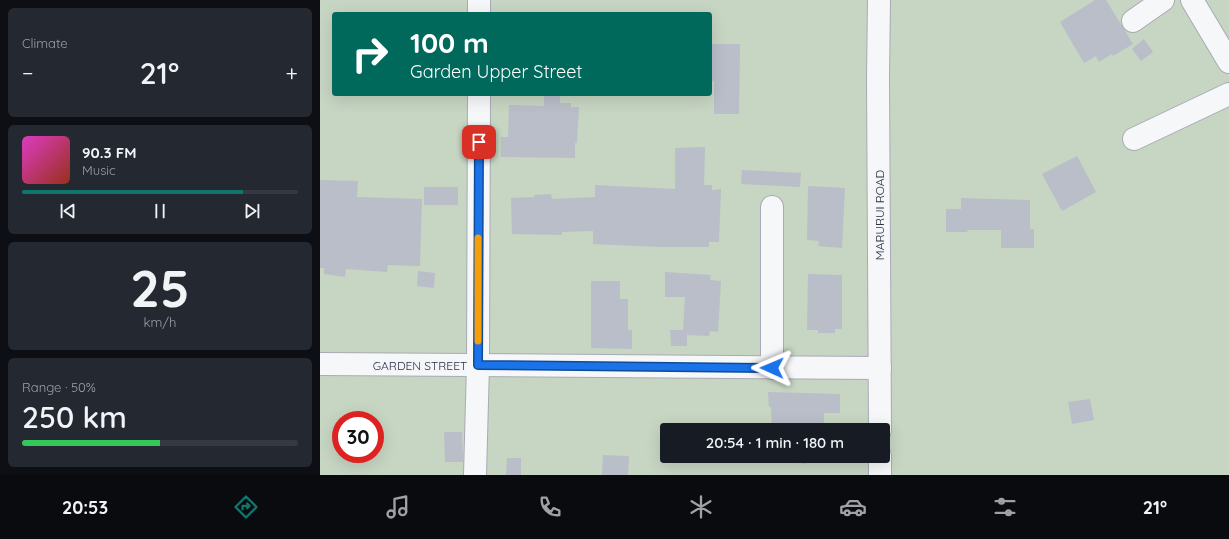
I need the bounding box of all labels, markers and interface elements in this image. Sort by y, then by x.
text: 100 m [410,25,489,60]
icon: right [344,28,396,80]
text: Climate [22,35,68,51]
text: 21° [140,54,179,92]
text: − [22,59,33,87]
text: + [286,59,298,87]
text: Garden Upper Street [410,60,582,83]
pin [462,125,496,159]
icon: arrive [468,131,490,153]
text: 90.3 FM [82,143,136,162]
text: Music [82,162,116,178]
street label: MARURUI ROAD [872,169,887,260]
icon: previous [57,200,79,222]
icon: pause [149,200,171,222]
icon: next [241,200,263,222]
text: 25 [130,255,190,320]
text: km/h [144,314,176,330]
position arrow [751,347,793,389]
street label: GARDEN STREET [373,358,467,373]
text: Range · 50% [22,379,96,395]
text: 250 km [22,398,127,436]
speed limit sign: 30 [332,411,384,463]
text: 20:54 · 1 min · 180 m [706,433,844,452]
icon: directions [232,493,260,521]
icon: music [384,493,412,521]
icon: phone [536,493,564,521]
icon: climate [687,493,715,521]
icon: car [839,493,867,521]
icon: filters [991,493,1019,521]
text: 20:53 [62,496,108,519]
text: 21° [1143,496,1167,519]

